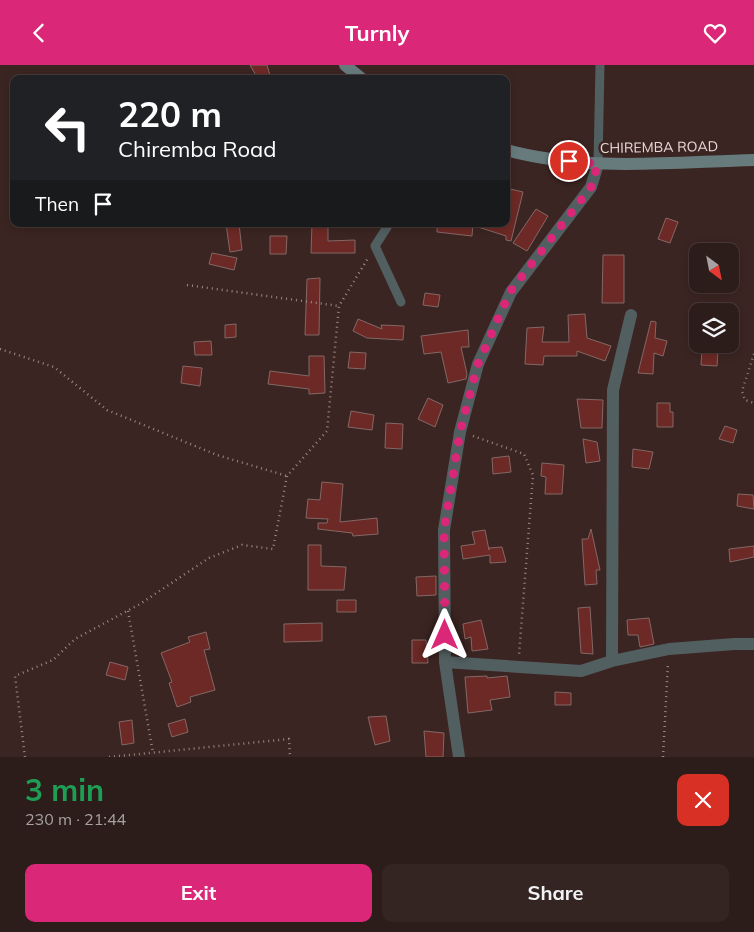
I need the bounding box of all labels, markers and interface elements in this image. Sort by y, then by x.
icon: back [25,19,53,47]
text: Turnly [345,19,409,47]
icon: heart [701,19,729,47]
text: 220 m [118,92,222,136]
icon: left [35,95,100,160]
text: Chiremba Road [118,135,276,163]
street label: CHIREMBA ROAD [600,137,718,157]
pin [548,140,590,182]
icon: arrive [555,147,583,175]
icon: arrive [89,190,117,218]
text: Then [35,192,79,216]
north arrow [689,243,739,293]
map controls [689,243,739,353]
button: layers [689,303,739,353]
position arrow [418,608,470,660]
text: 3 min [25,771,104,809]
button: close [677,774,729,826]
text: 230 m · 21:44 [25,809,126,829]
button: Exit [25,864,372,922]
button: Share [382,864,729,922]

